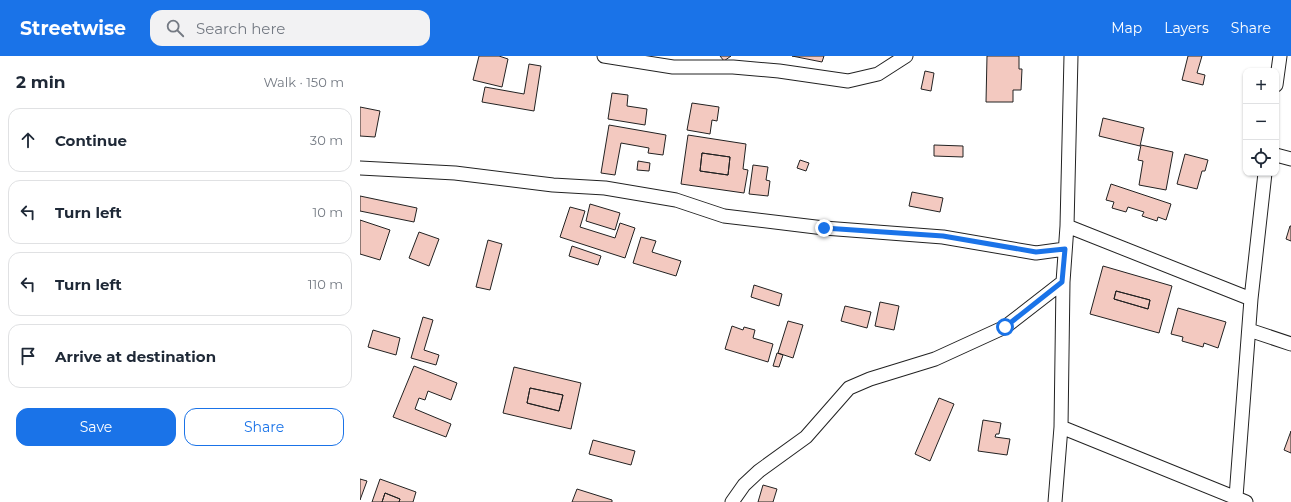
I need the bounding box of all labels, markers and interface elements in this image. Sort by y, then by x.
search box [150,10,430,46]
text: Streetwise [20,17,126,40]
icon: search [164,17,186,39]
text: Search here [196,19,285,38]
text: Map [1111,19,1142,37]
text: Layers [1164,19,1209,37]
text: Share [1231,19,1271,37]
map controls [1243,68,1279,176]
button: + [1243,68,1279,104]
text: 2 min [16,72,66,92]
text: Walk · 150 m [263,74,344,90]
button: − [1243,104,1279,140]
icon: ahead [17,129,39,151]
text: Continue [55,131,127,150]
text: 30 m [310,132,343,148]
button: locate [1243,140,1279,176]
icon: left [17,201,39,223]
text: Turn left [55,203,122,222]
text: 10 m [313,204,343,220]
route end [815,219,833,237]
icon: left [17,273,39,295]
text: Turn left [55,275,122,294]
text: 110 m [308,276,343,292]
route start [996,318,1014,336]
icon: arrive [17,345,39,367]
text: Arrive at destination [55,347,216,366]
button: Save [16,408,176,446]
button: Share [184,408,344,446]

